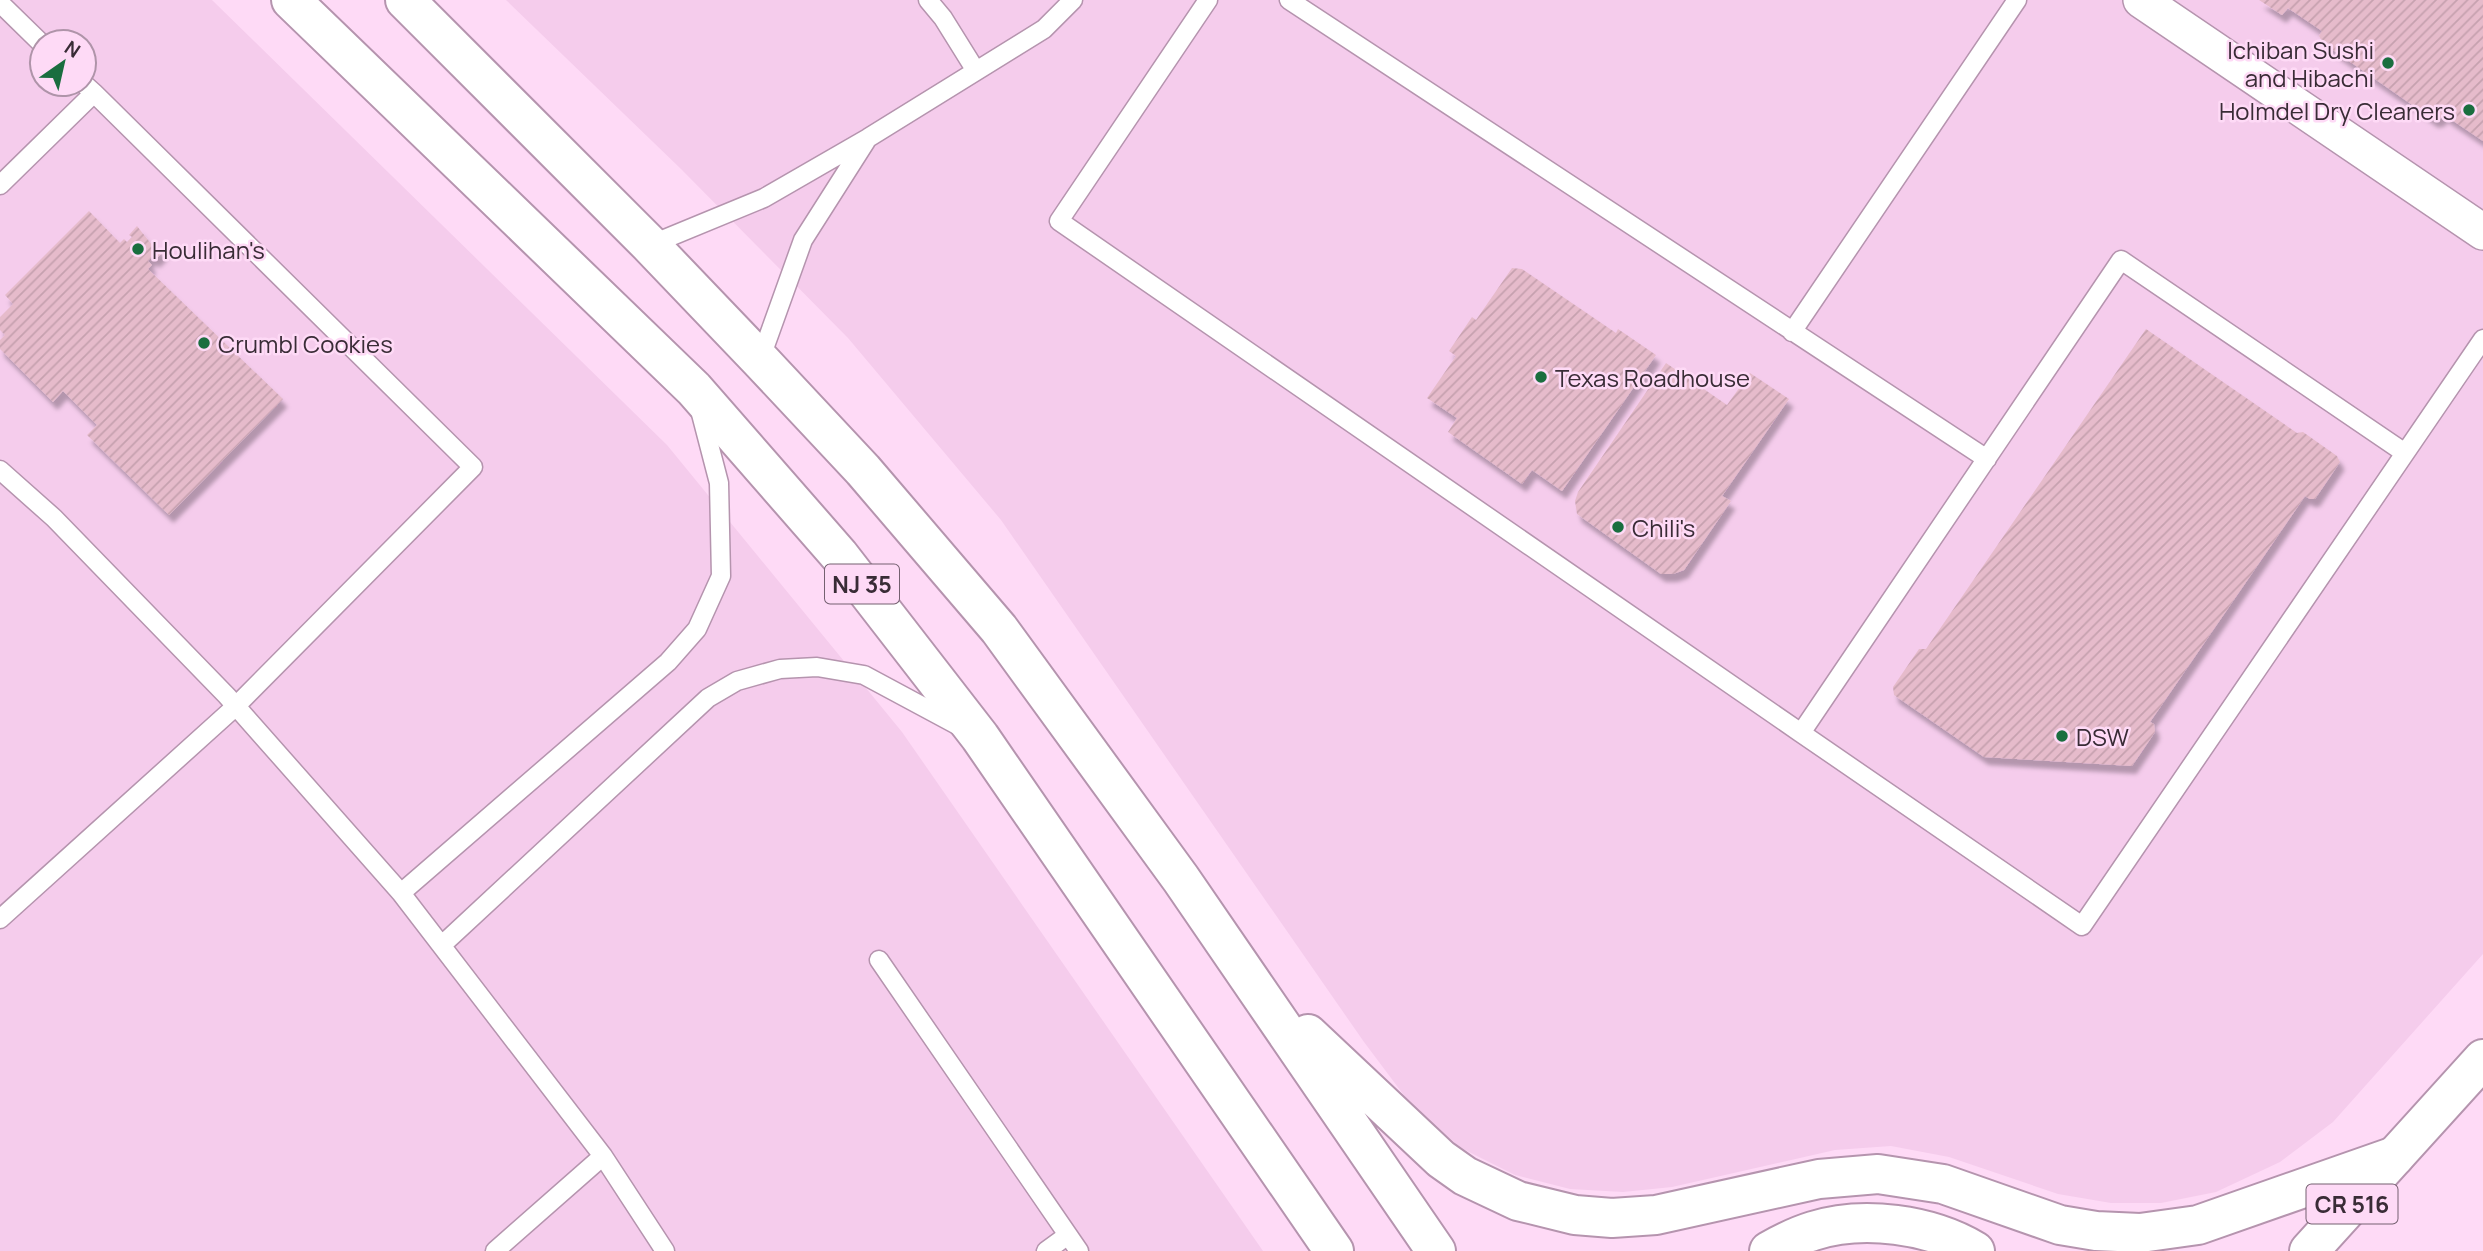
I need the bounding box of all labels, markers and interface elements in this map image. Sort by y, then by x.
north arrow [28,28,98,98]
place label: Ichiban Sushi and Hibachi [2227,33,2374,94]
text: N [60,34,85,64]
marker: Ichiban Sushi and Hibachi [2380,55,2396,71]
place label: Holmdel Dry Cleaners [2219,94,2455,127]
marker: Holmdel Dry Cleaners [2461,102,2477,118]
place label: Houlihan's [152,233,265,266]
marker: Houlihan's [130,241,146,257]
place label: Crumbl Cookies [218,327,393,360]
marker: Crumbl Cookies [196,335,212,351]
place label: Texas Roadhouse [1555,361,1750,394]
marker: Texas Roadhouse [1533,369,1549,385]
place label: Chili's [1632,511,1695,544]
marker: Chili's [1610,519,1626,535]
road number: NJ 35 [825,564,899,604]
place label: DSW [2076,720,2129,753]
marker: DSW [2054,728,2070,744]
road number: CR 516 [2306,1184,2398,1224]

